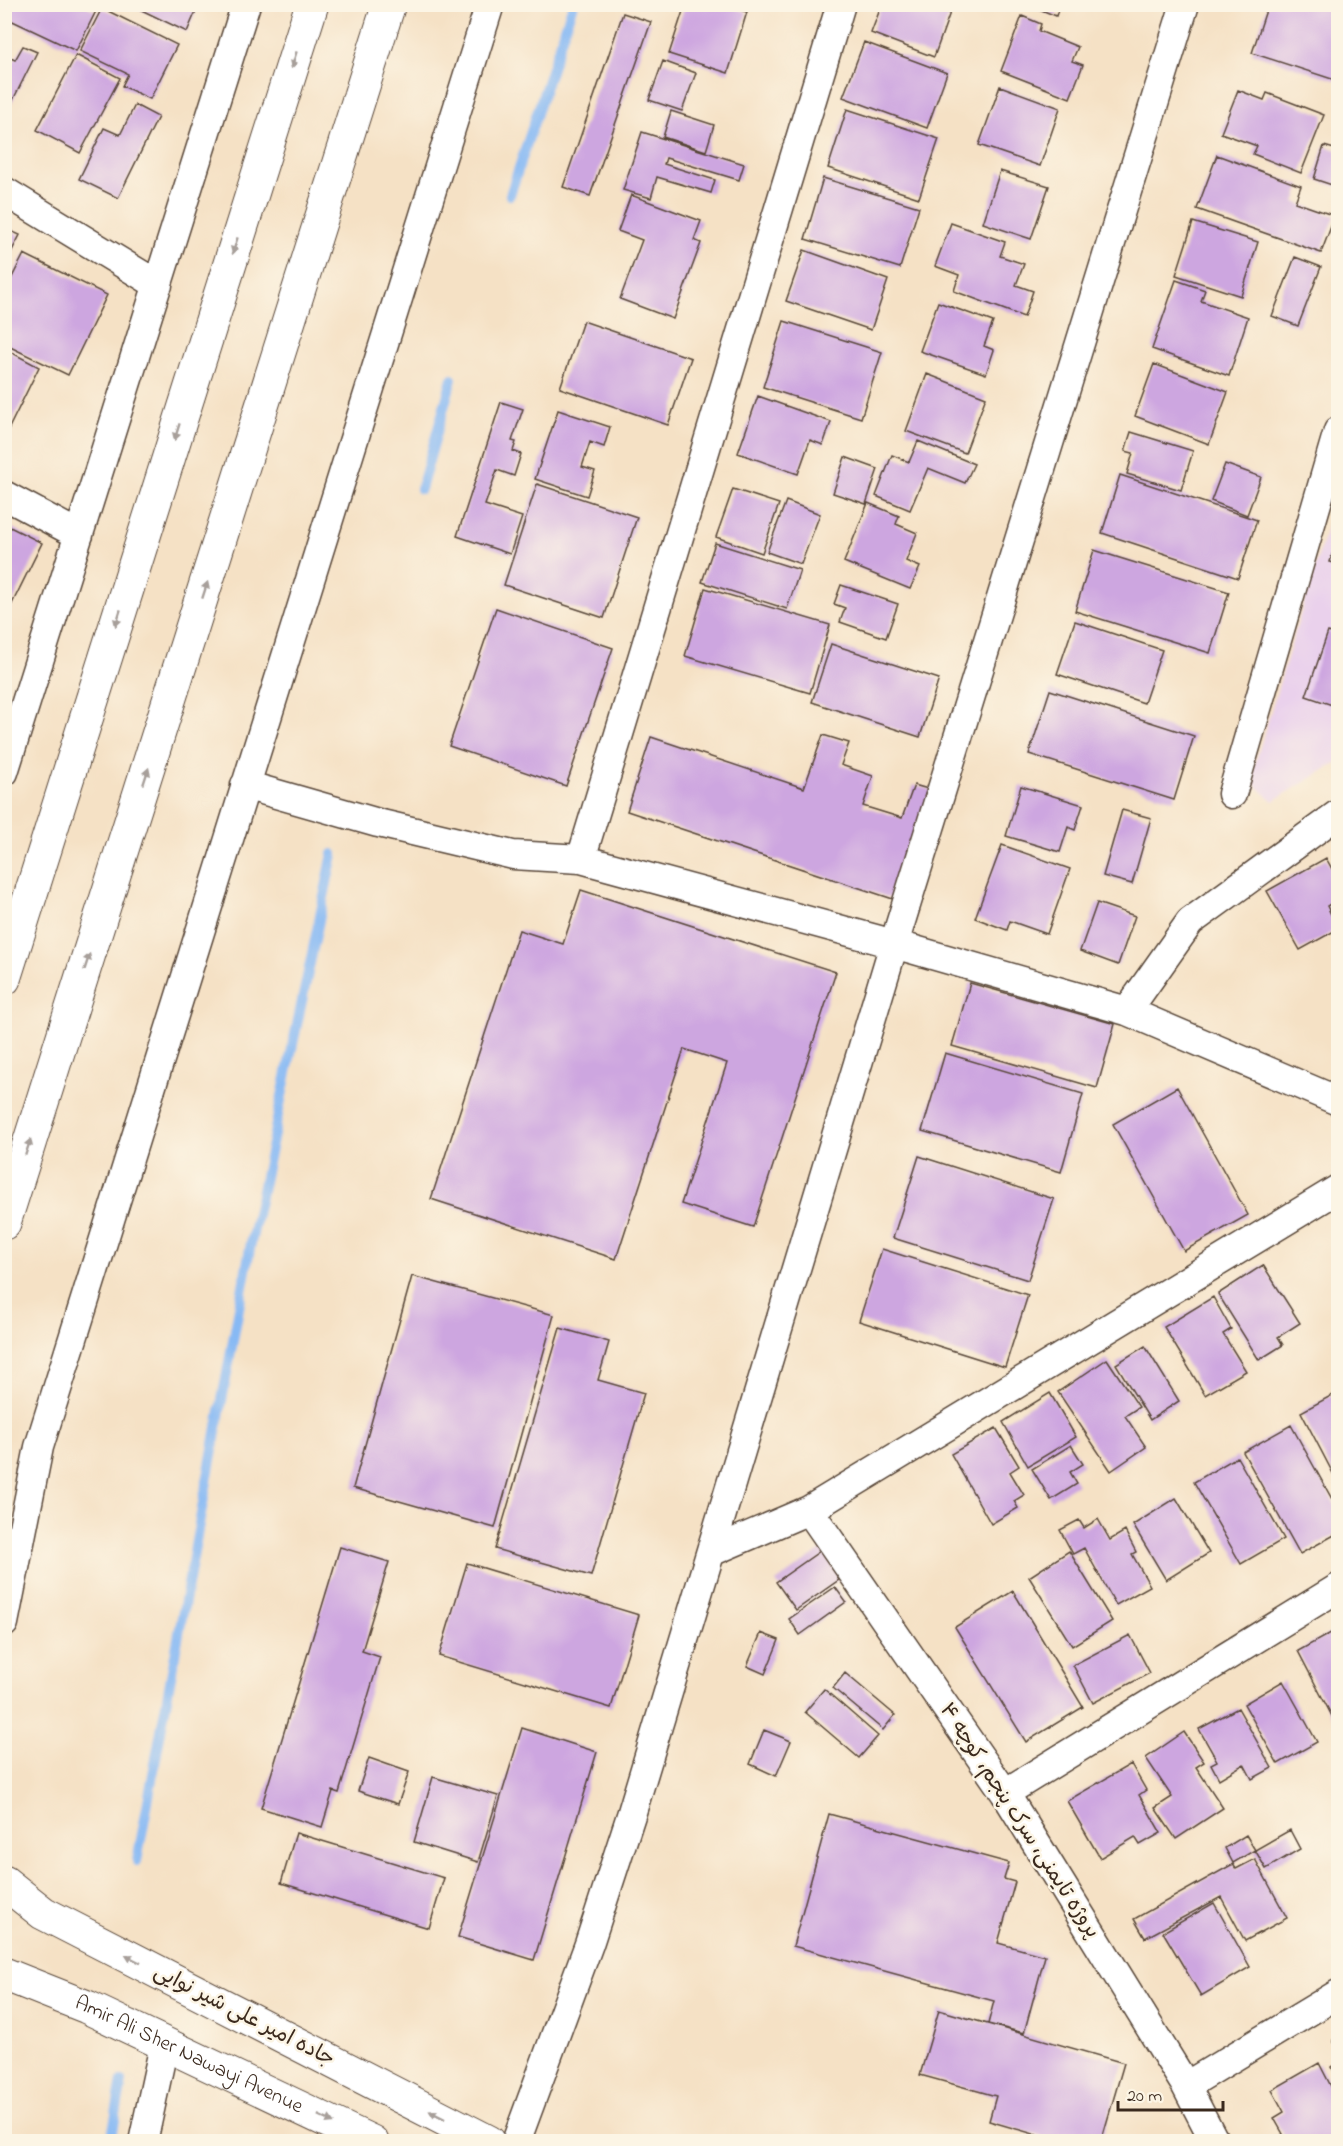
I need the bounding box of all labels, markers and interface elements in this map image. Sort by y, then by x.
one-way arrow [289,51,298,69]
one-way arrow [230,237,240,255]
one-way arrow [172,423,181,441]
one-way arrow [200,581,210,599]
one-way arrow [113,609,122,627]
one-way arrow [142,767,151,785]
one-way arrow [83,953,92,971]
one-way arrow [24,1138,34,1156]
street label: پروژه تایمنی، سرک پنجم، کوچه ۴ [931,1697,1107,1945]
one-way arrow [124,1954,141,1964]
street label: جاده امیر علی شیر نوایی [148,1957,340,2075]
street label: Amir Ali Sher Nawayi Avenue [70,1989,308,2122]
scale bar [1118,2074,1223,2112]
text: 20 m [1127,2084,1162,2110]
one-way arrow [428,2110,445,2120]
one-way arrow [317,2115,334,2124]

